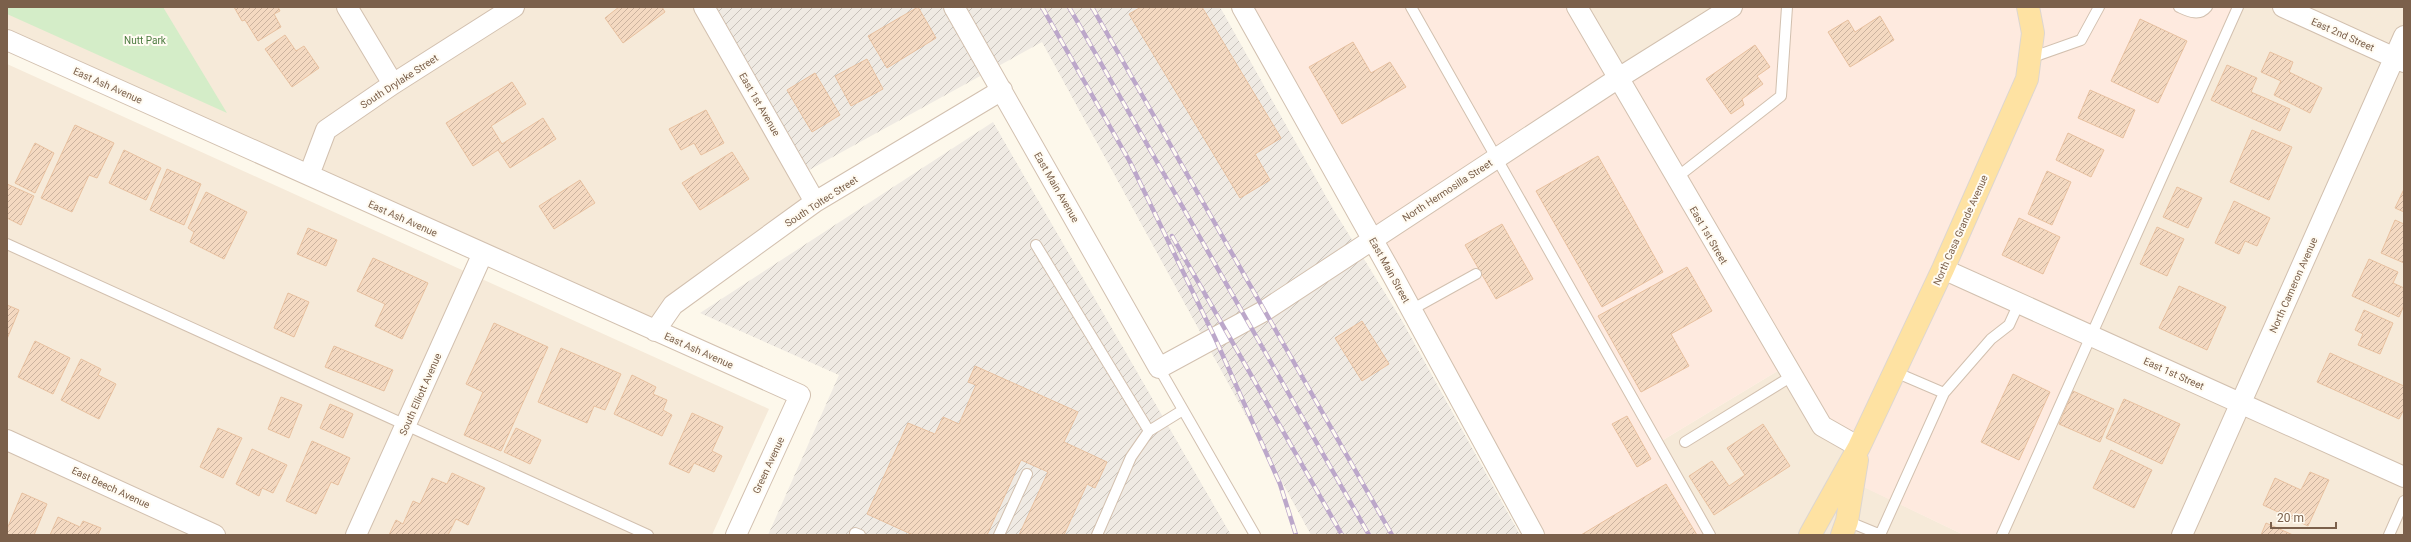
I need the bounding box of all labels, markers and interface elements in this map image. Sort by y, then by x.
street label: East 2nd Street [2310,16,2376,53]
park label: Nutt Park [124,35,167,46]
street label: South Drylake Street [358,52,440,111]
street label: East Ash Avenue [72,65,144,106]
street label: East 1st Avenue [737,71,782,138]
street label: East Main Avenue [1032,150,1081,224]
street label: North Hermosilla Street [1400,157,1494,224]
street label: North Casa Grande Avenue [1931,173,1990,287]
street label: South Toltec Street [783,174,860,229]
street label: East Ash Avenue [367,198,439,239]
street label: East 1st Street [1688,204,1730,266]
street label: East Main Street [1367,236,1412,305]
street label: North Cameron Avenue [2267,236,2320,335]
street label: East Ash Avenue [663,330,735,371]
street label: South Elliott Avenue [397,351,444,437]
street label: East 1st Street [2142,355,2206,392]
street label: Green Avenue [750,435,786,495]
street label: East Beech Avenue [70,465,152,510]
scale bar [2271,504,2336,530]
text: 20 m [2277,511,2304,525]

